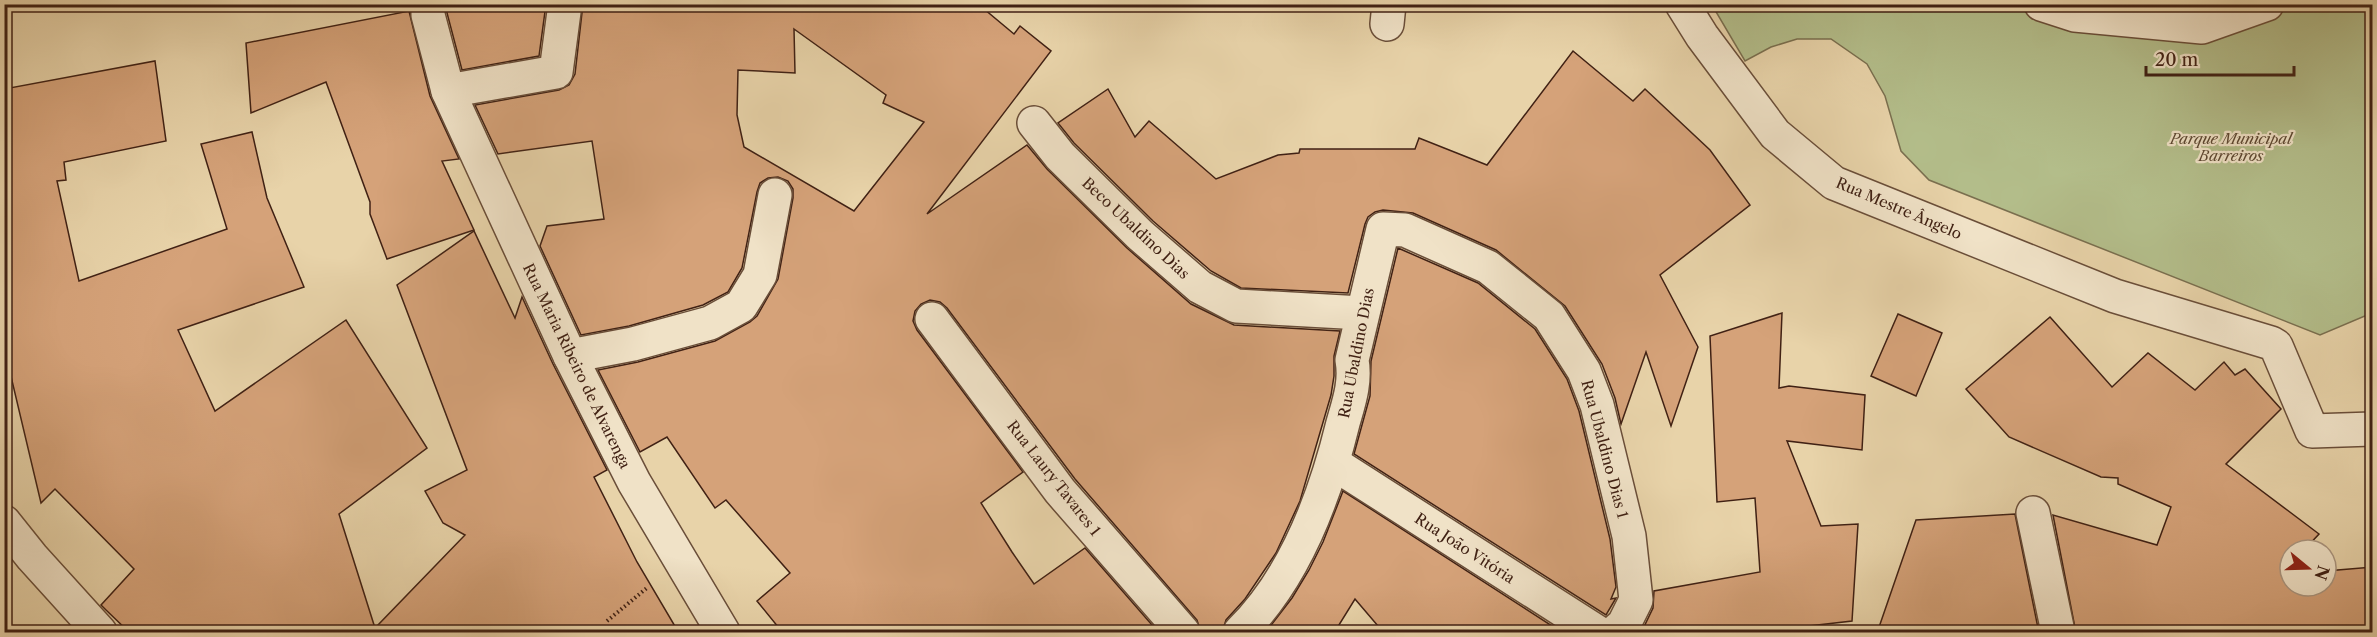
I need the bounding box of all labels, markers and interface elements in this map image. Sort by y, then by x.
scale bar [2146,39,2294,77]
text: 20 m [2155,49,2199,71]
park label: Parque Municipal Barreiros [2169,129,2294,165]
street label: Beco Ubaldino Dias [1078,173,1194,283]
street label: Rua Mestre Ângelo [1833,173,1965,243]
street label: Rua Maria Ribeiro de Alvarenga [519,260,635,472]
street label: Rua Ubaldino Dias [1334,286,1378,420]
street label: Rua Ubaldino Dias 1 [1577,378,1633,521]
street label: Rua Laury Tavares 1 [1003,417,1105,540]
street label: Rua João Vitória [1411,509,1519,587]
north arrow [2278,538,2338,598]
text: N [2310,563,2334,583]

